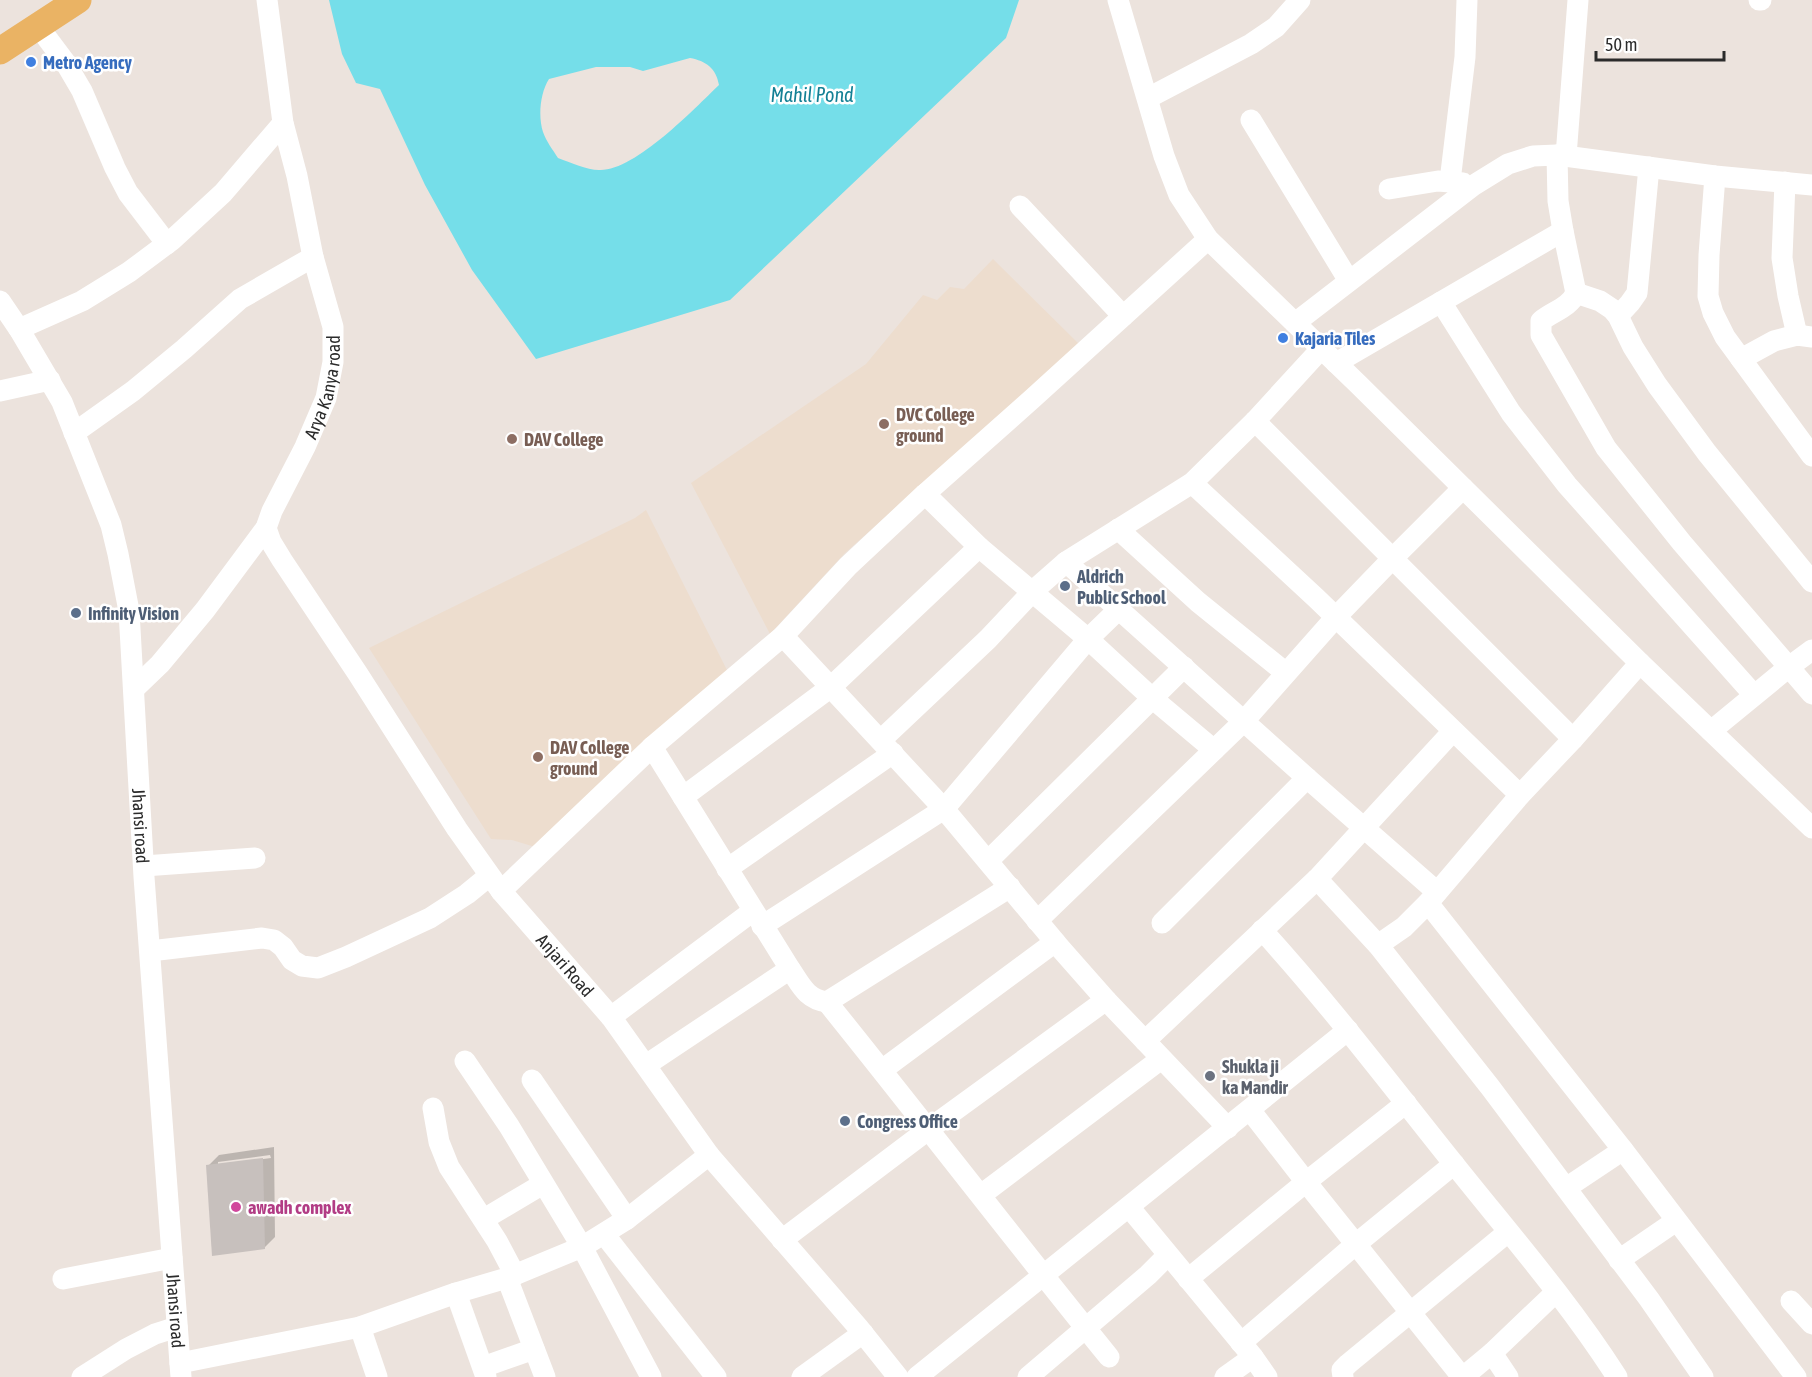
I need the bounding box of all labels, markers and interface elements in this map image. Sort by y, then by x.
scale bar [1596,24,1724,62]
text: 50 m [1605,34,1637,55]
place label: Metro Agency [43,52,132,73]
marker: Metro Agency [24,55,38,69]
water label: Mahil Pond [770,83,854,106]
place label: Kajaria Tiles [1295,328,1376,349]
marker: Kajaria Tiles [1276,331,1290,345]
street label: Arya Kanya road [299,335,344,442]
place label: DVC College ground [896,404,975,446]
marker: DVC College ground [877,417,891,431]
place label: DAV College [524,429,603,450]
marker: DAV College [505,432,519,446]
place label: Aldrich Public School [1076,566,1166,608]
marker: Aldrich Public School [1058,579,1072,593]
place label: Infinity Vision [88,603,179,624]
marker: Infinity Vision [69,606,83,620]
place label: DAV College ground [550,737,629,779]
marker: DAV College ground [531,750,545,764]
street label: Jhansi road [129,788,154,864]
street label: Anjari Road [532,929,599,1001]
place label: Shukla ji ka Mandir [1222,1056,1289,1098]
marker: Shukla ji ka Mandir [1203,1069,1217,1083]
place label: Congress Office [857,1111,958,1132]
marker: Congress Office [838,1114,852,1128]
place label: awadh complex [248,1197,352,1218]
marker: awadh complex [229,1200,243,1214]
street label: Jhansi road [163,1272,189,1349]

